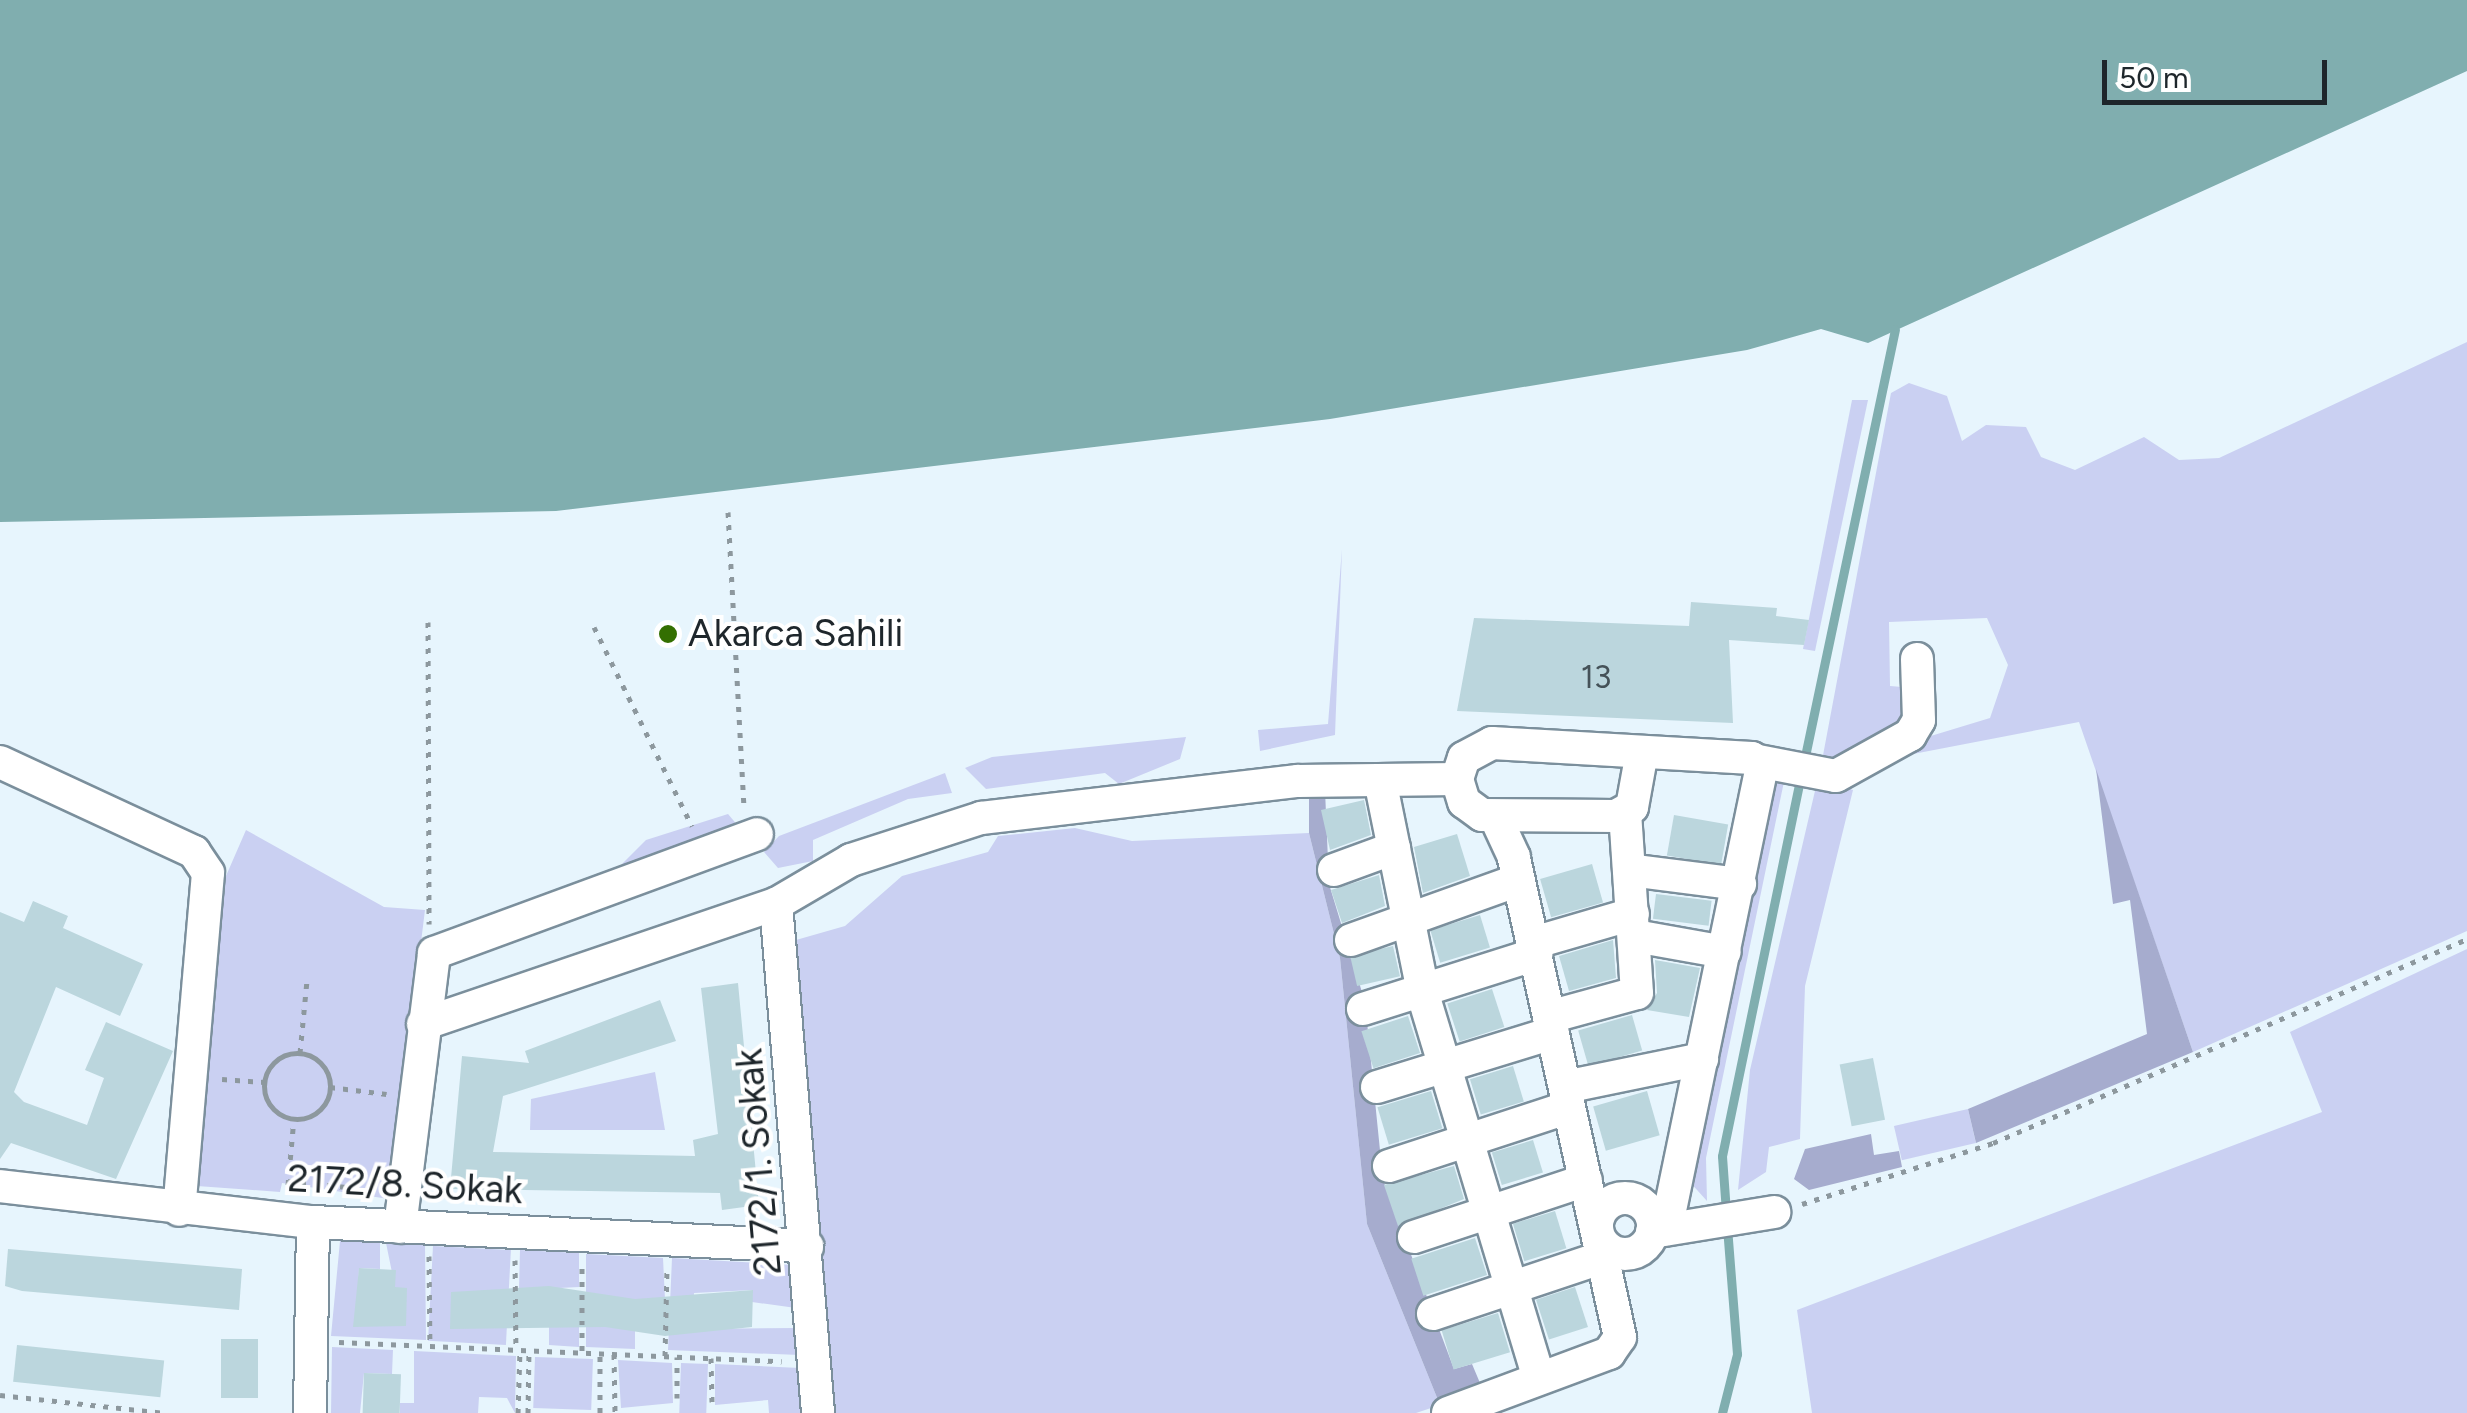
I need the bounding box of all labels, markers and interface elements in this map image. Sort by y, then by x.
scale bar [2107,40,2332,102]
text: 50 m [2119,59,2188,96]
place label: Akarca Sahili [688,611,903,657]
marker: Akarca Sahili [657,623,679,645]
house number: 13 [1581,658,1611,696]
street label: 2172/1. Sokak [726,1047,792,1277]
street label: 2172/8. Sokak [286,1156,524,1214]

